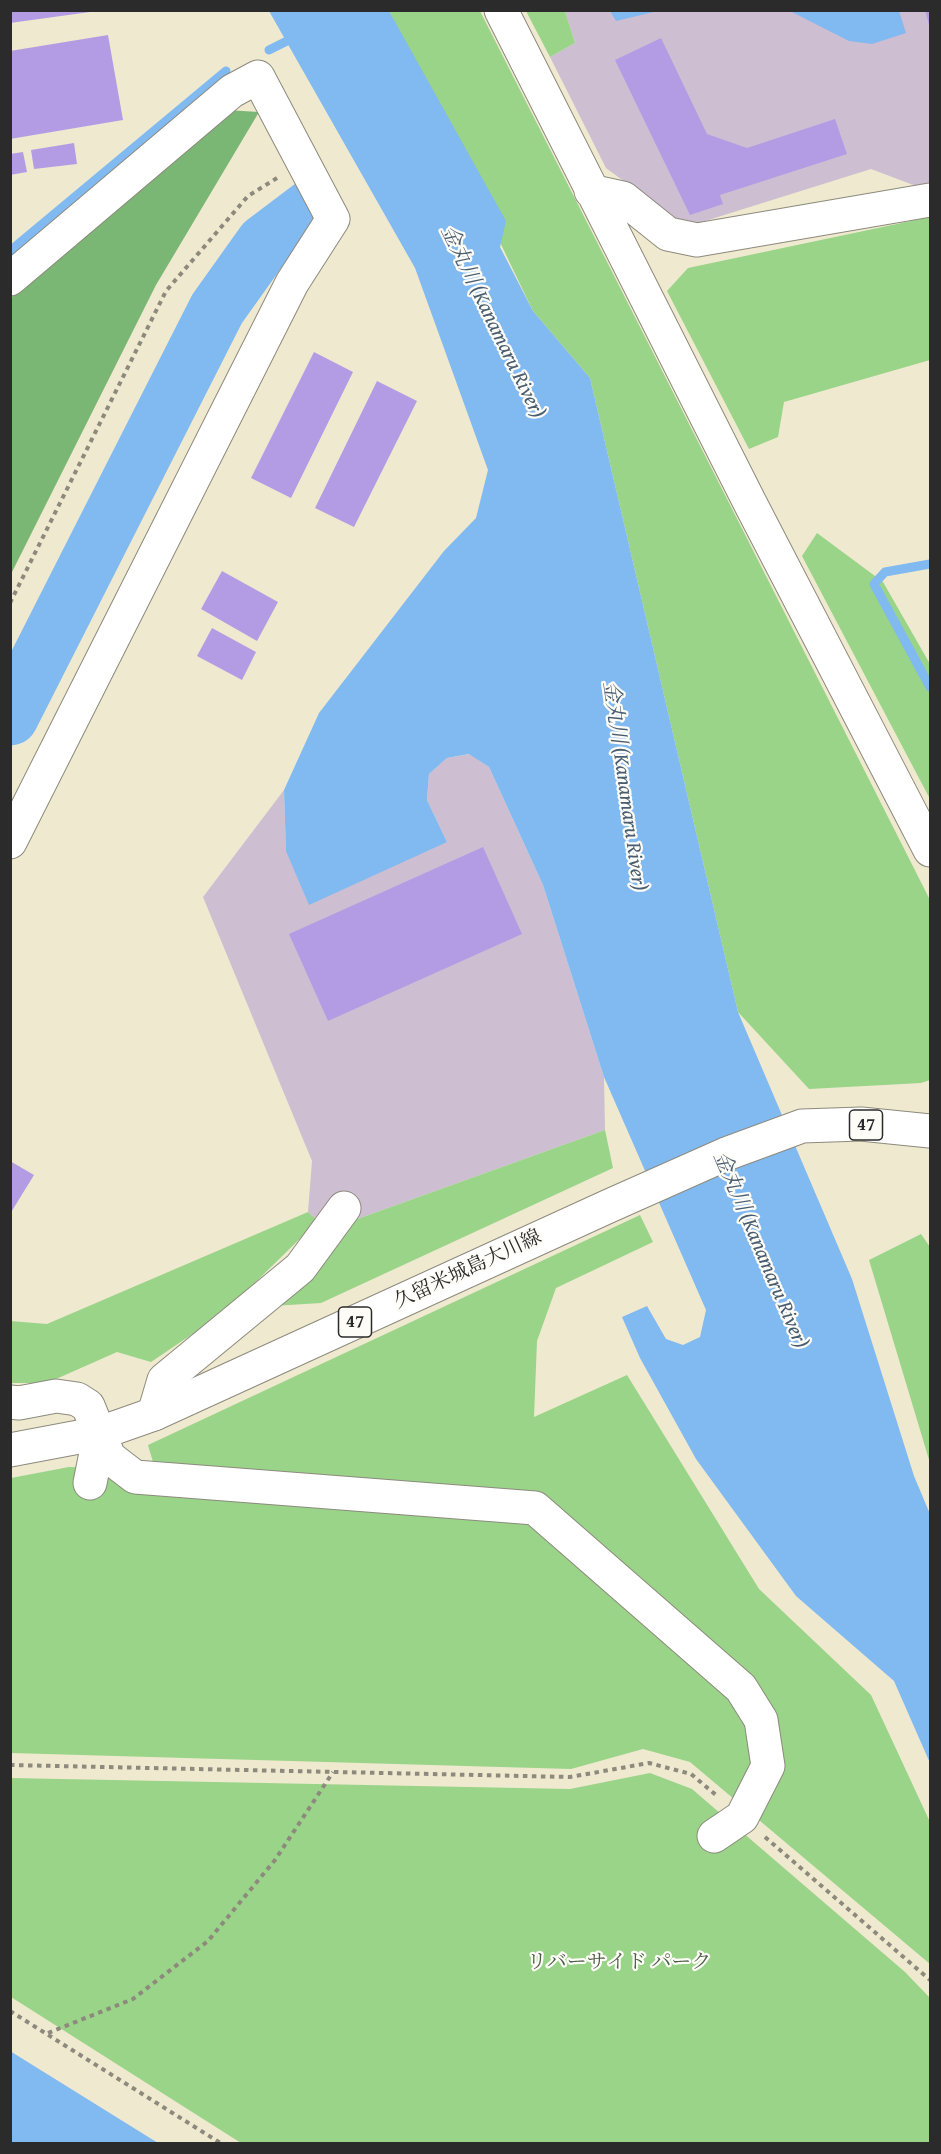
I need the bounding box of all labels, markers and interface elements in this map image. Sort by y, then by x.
water label: 金丸川 (Kanamaru River) [434,221,550,423]
water label: 金丸川 (Kanamaru River) [597,679,651,893]
road number: 47 [850,1110,882,1140]
water label: 金丸川 (Kanamaru River) [707,1148,813,1352]
street label: 久留米城島大川線 [390,1225,546,1315]
road number: 47 [338,1307,372,1337]
park label: リバーサイド パーク [527,1951,711,1975]

